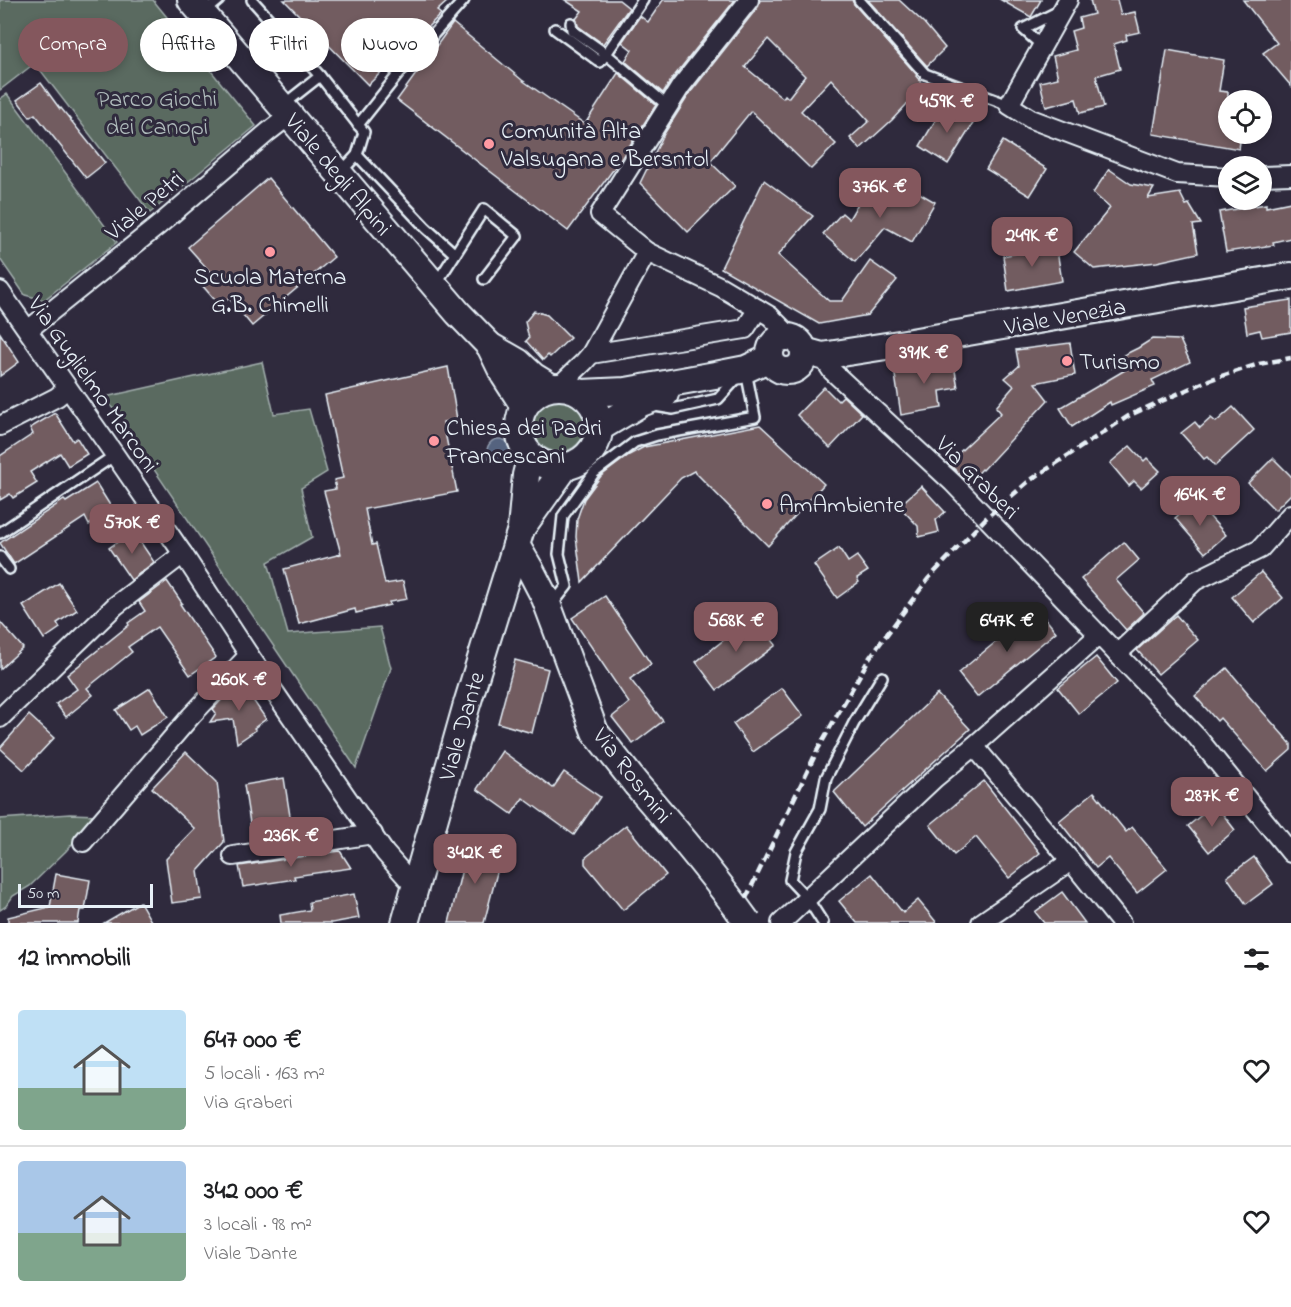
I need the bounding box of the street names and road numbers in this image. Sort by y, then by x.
street label: Viale degli Alpini [274,106,399,245]
street label: Viale Petri [98,163,193,251]
street label: Via Guglielmo Marconi [17,289,166,481]
street label: Viale Venezia [1001,291,1129,347]
street label: Via Graberi [926,428,1026,529]
street label: Viale Dante [431,668,496,786]
street label: Via Rosmini [582,721,680,832]

